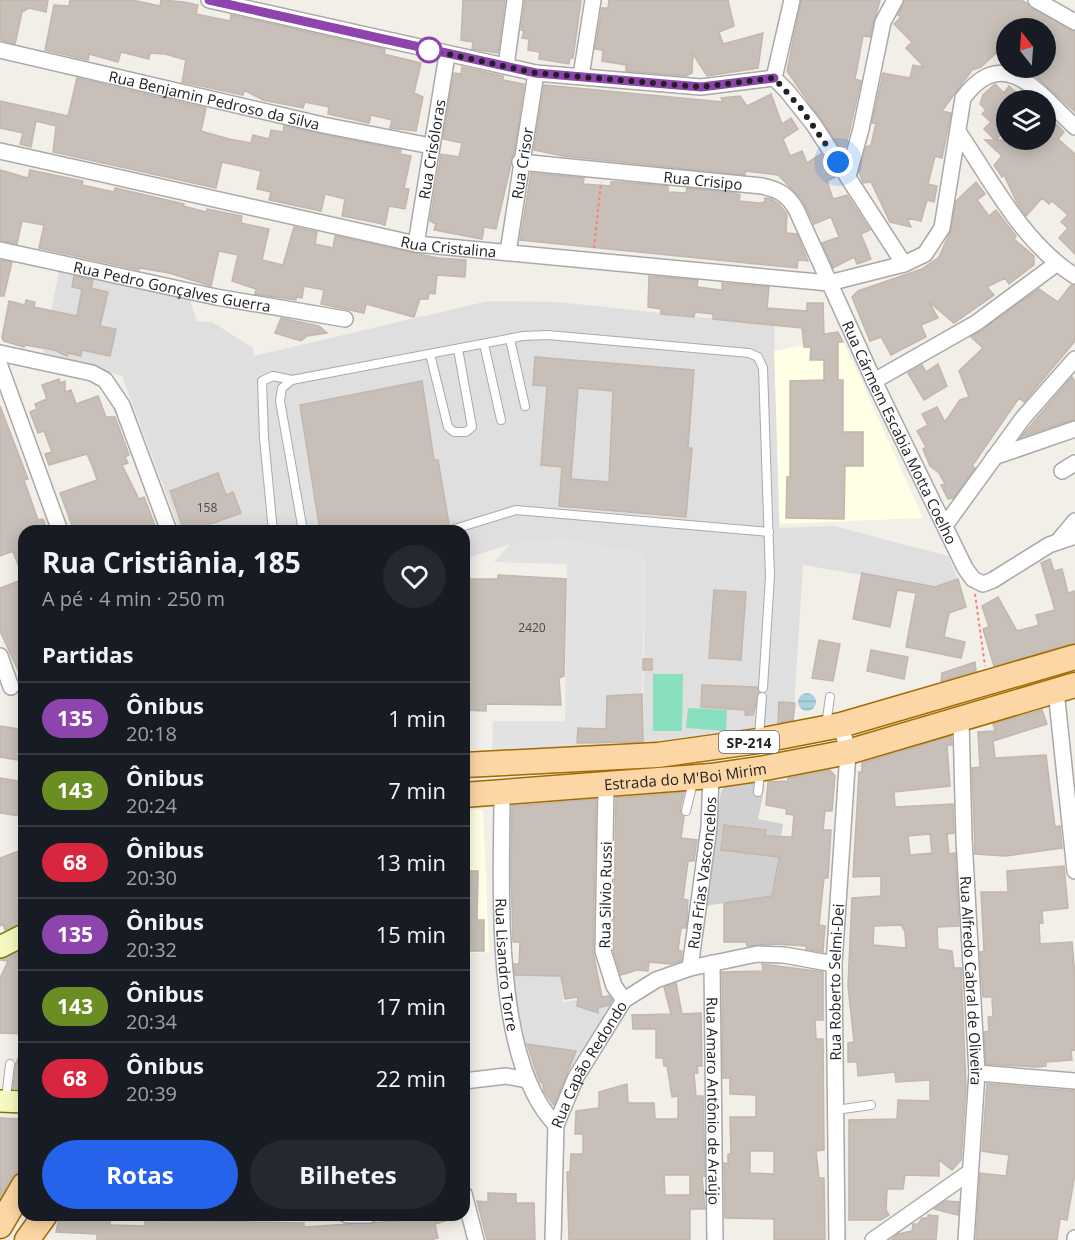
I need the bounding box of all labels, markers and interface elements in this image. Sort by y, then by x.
north arrow [996,18,1056,78]
map controls [996,18,1056,150]
unlabelled marker [416,37,442,63]
street label: Rua Benjamin Pedroso da Silva [107,66,322,134]
button: layers [996,90,1056,150]
street label: Rua Crisóloras [414,98,450,201]
street label: Rua Crisor [506,126,537,200]
your location [823,147,853,177]
street label: Rua Crisipo [663,166,744,194]
street label: Rua Cristalina [399,231,497,262]
street label: Rua Pedro Gonçalves Guerra [72,256,272,316]
street label: Rua Cármem Escabia Motta Coelho [838,317,962,547]
house number: 158 [197,499,217,516]
text: Rua Cristiânia, 185 [42,543,301,581]
button: heart [383,545,446,608]
text: A pé · 4 min · 250 m [42,585,225,612]
house number: 2420 [518,619,546,636]
text: Partidas [42,639,134,669]
text: Ônibus [126,690,204,720]
text: 1 min [388,703,446,733]
text: 135 [57,704,93,732]
text: 20:18 [126,720,177,747]
road number: SP-214 [719,731,779,753]
street label: Estrada do M'Boi Mirim [603,758,768,794]
text: Ônibus [126,762,204,792]
text: 7 min [388,775,446,805]
text: 143 [57,776,93,804]
text: 20:24 [126,792,177,819]
street label: Rua Frias Vasconcelos [683,796,720,950]
text: Ônibus [126,834,204,864]
street label: Rua Silvio Russi [594,841,616,949]
text: 13 min [376,847,446,877]
text: 68 [63,848,87,876]
text: 20:30 [126,864,177,891]
street label: Rua Alfredo Cabral de Oliveira [956,875,987,1086]
street label: Rua Lisandro Torre [491,898,523,1033]
street label: Rua Roberto Selmi-Dei [824,903,848,1061]
text: Ônibus [126,906,204,936]
text: 15 min [376,919,446,949]
text: 135 [57,920,93,948]
text: 20:32 [126,936,177,963]
text: Ônibus [126,978,204,1008]
text: 17 min [376,991,446,1021]
text: 143 [57,992,93,1020]
street label: Rua Capão Redondo [546,997,631,1131]
street label: Rua Amaro Antônio de Araújo [702,997,725,1205]
text: 20:34 [126,1008,177,1035]
text: Ônibus [126,1050,204,1080]
text: 22 min [376,1063,446,1093]
text: 68 [63,1064,87,1092]
text: 20:39 [126,1080,177,1107]
button: Rotas [42,1140,238,1209]
button: Bilhetes [250,1140,446,1209]

